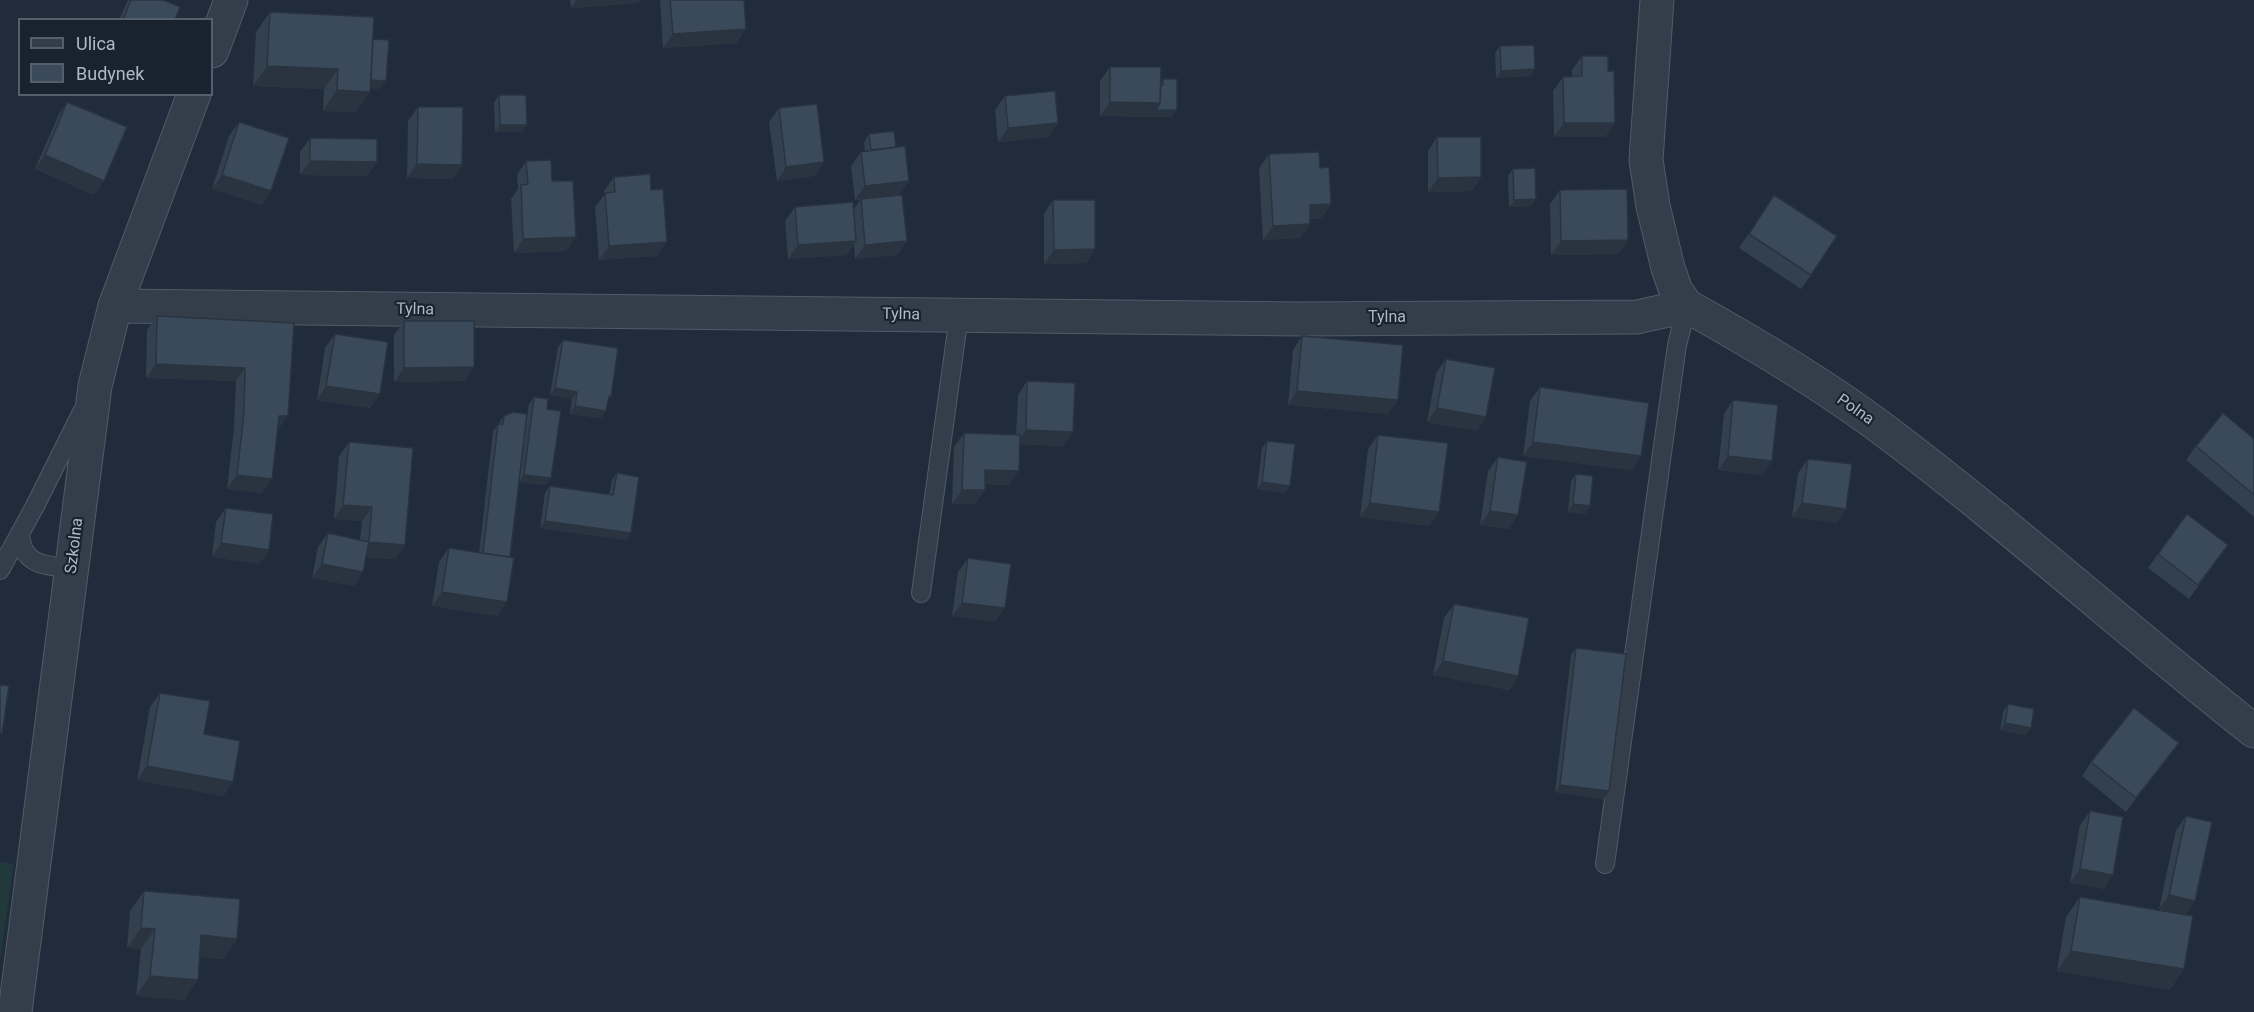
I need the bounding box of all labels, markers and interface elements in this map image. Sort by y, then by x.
legend [18,18,213,96]
text: Ulica [76,33,116,54]
text: Budynek [76,63,144,84]
street label: Tylna [396,300,434,320]
street label: Tylna [882,305,920,325]
street label: Tylna [1368,308,1406,328]
street label: Polna [1833,391,1877,429]
street label: Szkolna [62,517,88,575]

